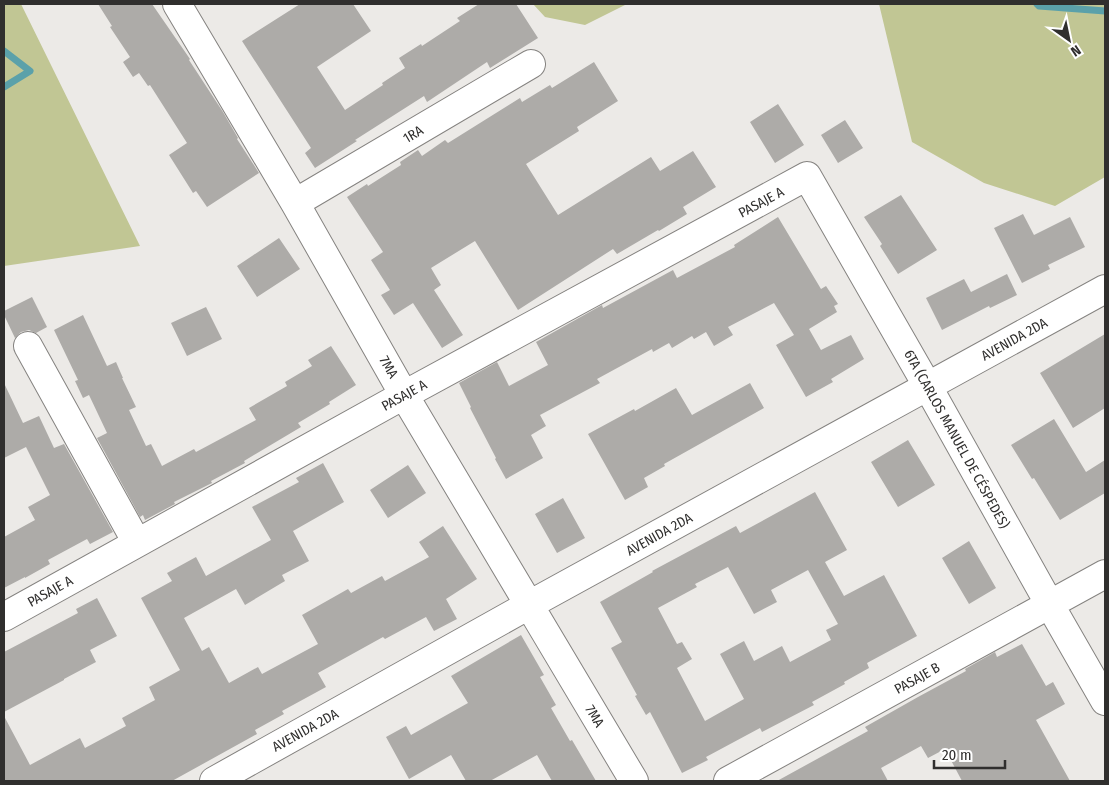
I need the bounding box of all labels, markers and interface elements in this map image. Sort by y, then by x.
north arrow [1044,15,1094,65]
text: N [1068,41,1084,60]
street label: 1RA [400,122,427,147]
street label: PASAJE A [736,183,787,221]
street label: AVENIDA 2DA [978,314,1051,365]
street label: 6TA (CARLOS MANUEL DE CÉSPEDES) [900,346,1014,532]
street label: 7MA [375,353,402,382]
street label: PASAJE A [379,376,430,415]
street label: AVENIDA 2DA [623,509,696,560]
street label: PASAJE A [25,572,76,611]
street label: PASAJE B [892,659,943,698]
street label: 7MA [581,702,608,731]
street label: AVENIDA 2DA [269,705,342,756]
scale bar [934,738,1005,770]
text: 20 m [942,746,972,764]

